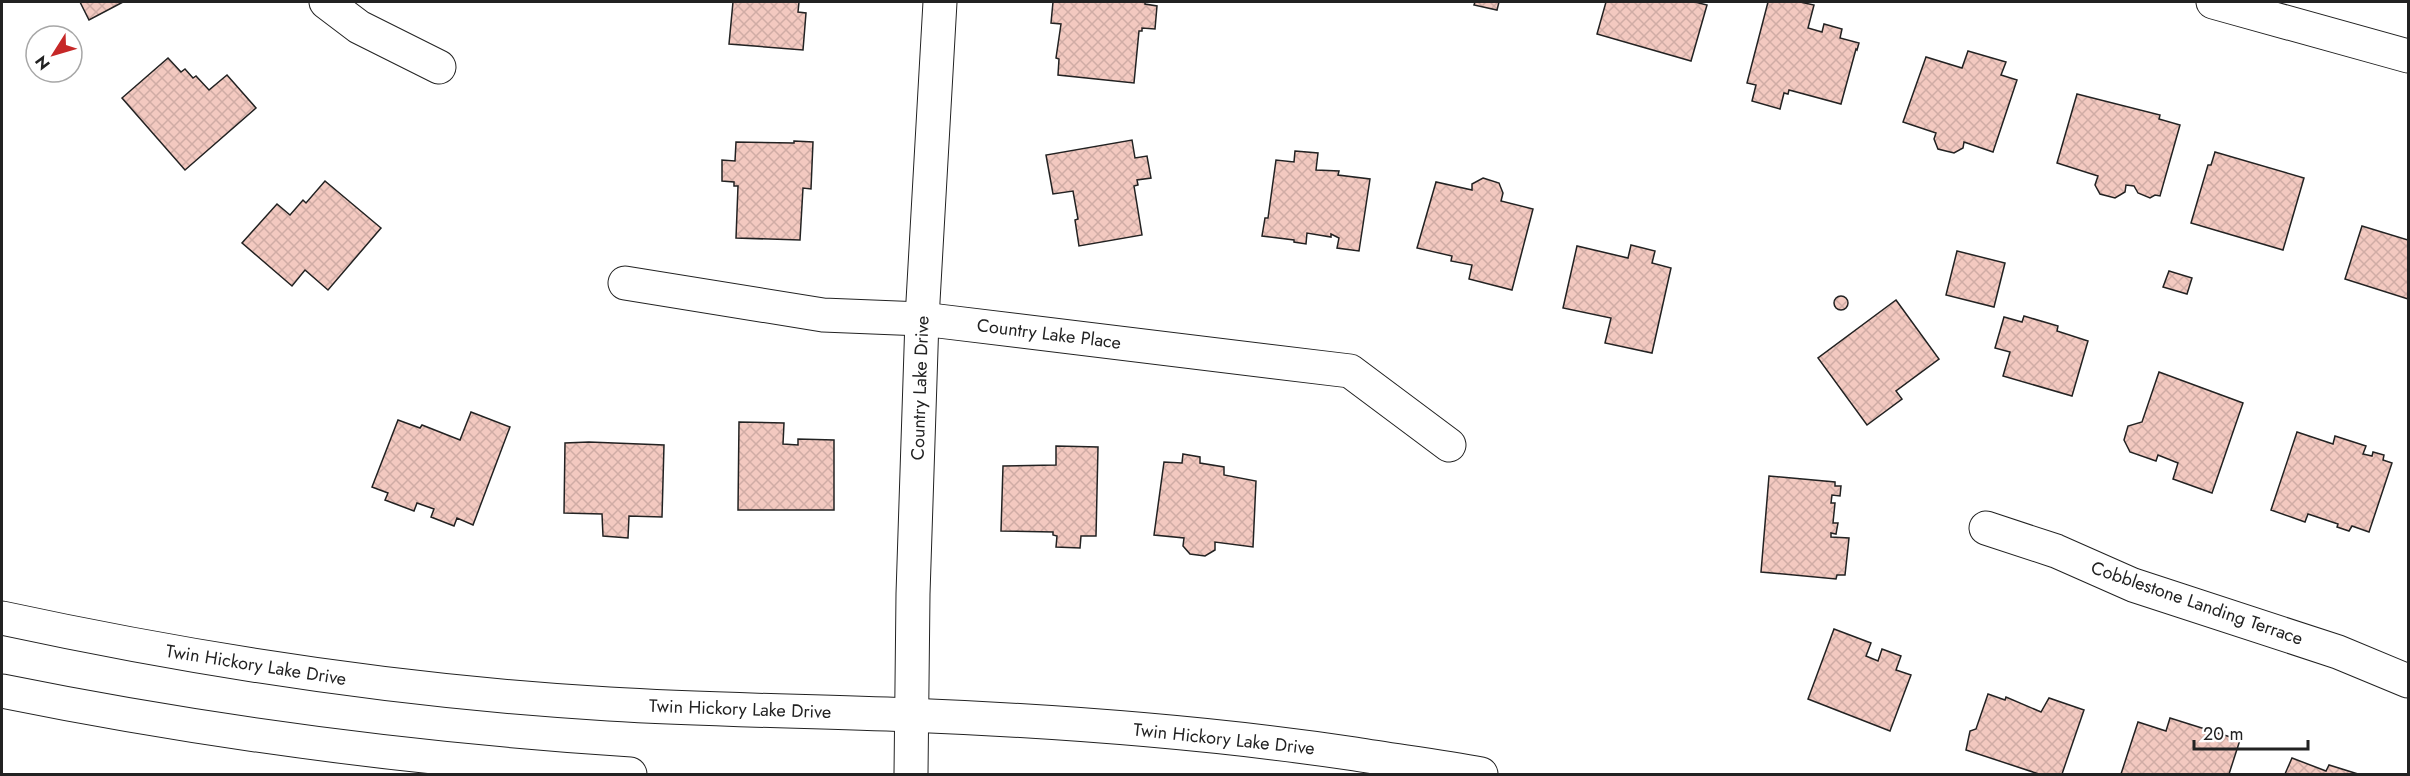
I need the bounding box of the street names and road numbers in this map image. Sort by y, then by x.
street label: Country Lake Place [975,312,1123,356]
street label: Country Lake Drive [904,315,936,461]
street label: Cobblestone Landing Terrace [2088,554,2306,652]
street label: Twin Hickory Lake Drive [164,638,348,692]
street label: Twin Hickory Lake Drive [648,693,832,725]
street label: Twin Hickory Lake Drive [1132,717,1316,761]

